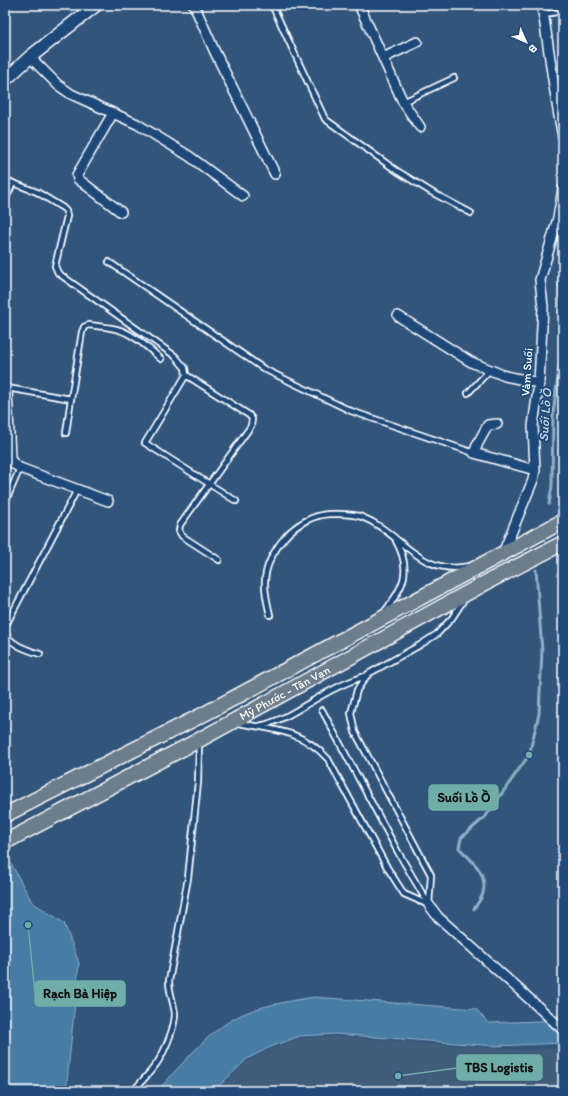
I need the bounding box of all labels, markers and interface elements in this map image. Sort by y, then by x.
north arrow [506,22,546,62]
text: B [526,42,540,56]
street label: Vàm Suối [518,347,536,397]
water label: Suối Lồ Ồ [536,387,554,442]
street label: Mỹ Phước - Tân Vạn [237,662,333,723]
callout: Suối Lồ Ồ [429,785,498,810]
text: Suối Lồ Ồ [438,789,491,805]
callout: Rạch Bà Hiệp [35,981,125,1006]
text: Rạch Bà Hiệp [43,986,117,1002]
callout: TBS Logistis [457,1055,542,1080]
text: TBS Logistis [464,1060,534,1076]

